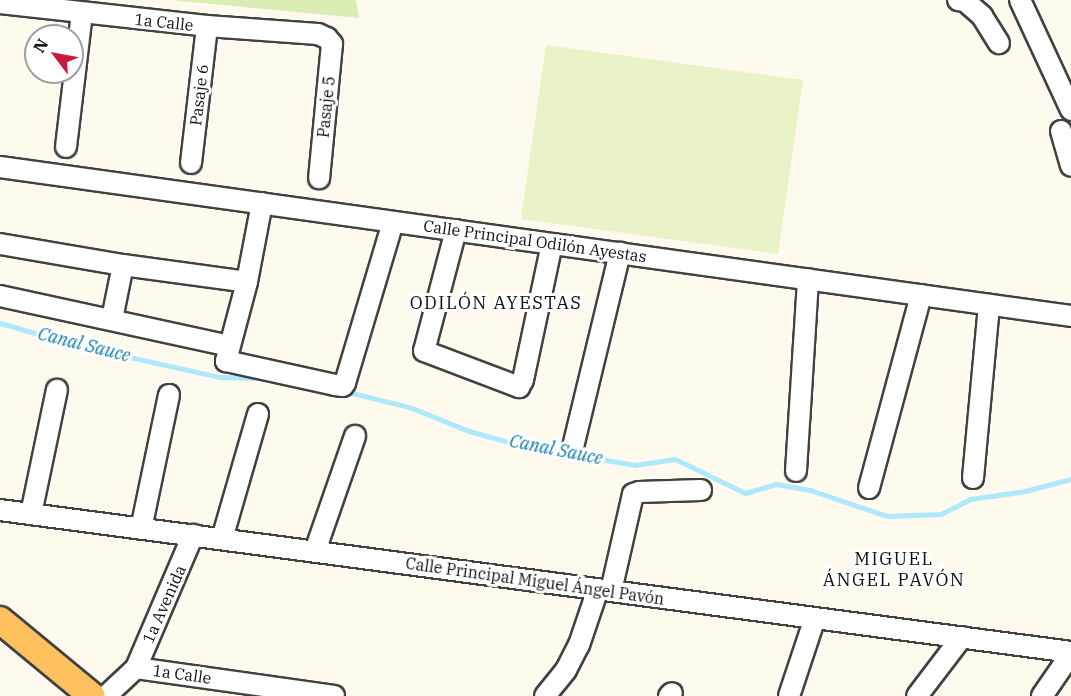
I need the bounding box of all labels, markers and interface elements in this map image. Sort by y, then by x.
street label: 1a Calle [134,9,194,35]
north arrow [24,24,84,84]
text: N [29,35,52,56]
street label: Pasaje 6 [186,63,212,127]
street label: Pasaje 5 [313,75,339,139]
street label: Calle Principal Odilón Ayestas [422,216,648,266]
district label: ODILÓN AYESTAS [410,292,582,314]
water label: Canal Sauce [36,323,132,367]
water label: Canal Sauce [508,430,604,470]
district label: MIGUEL ÁNGEL PAVÓN [823,549,965,592]
street label: Calle Principal Miguel Ángel Pavón [404,553,666,609]
street label: 1a Avenida [138,562,190,646]
street label: 1a Calle [151,660,213,688]

